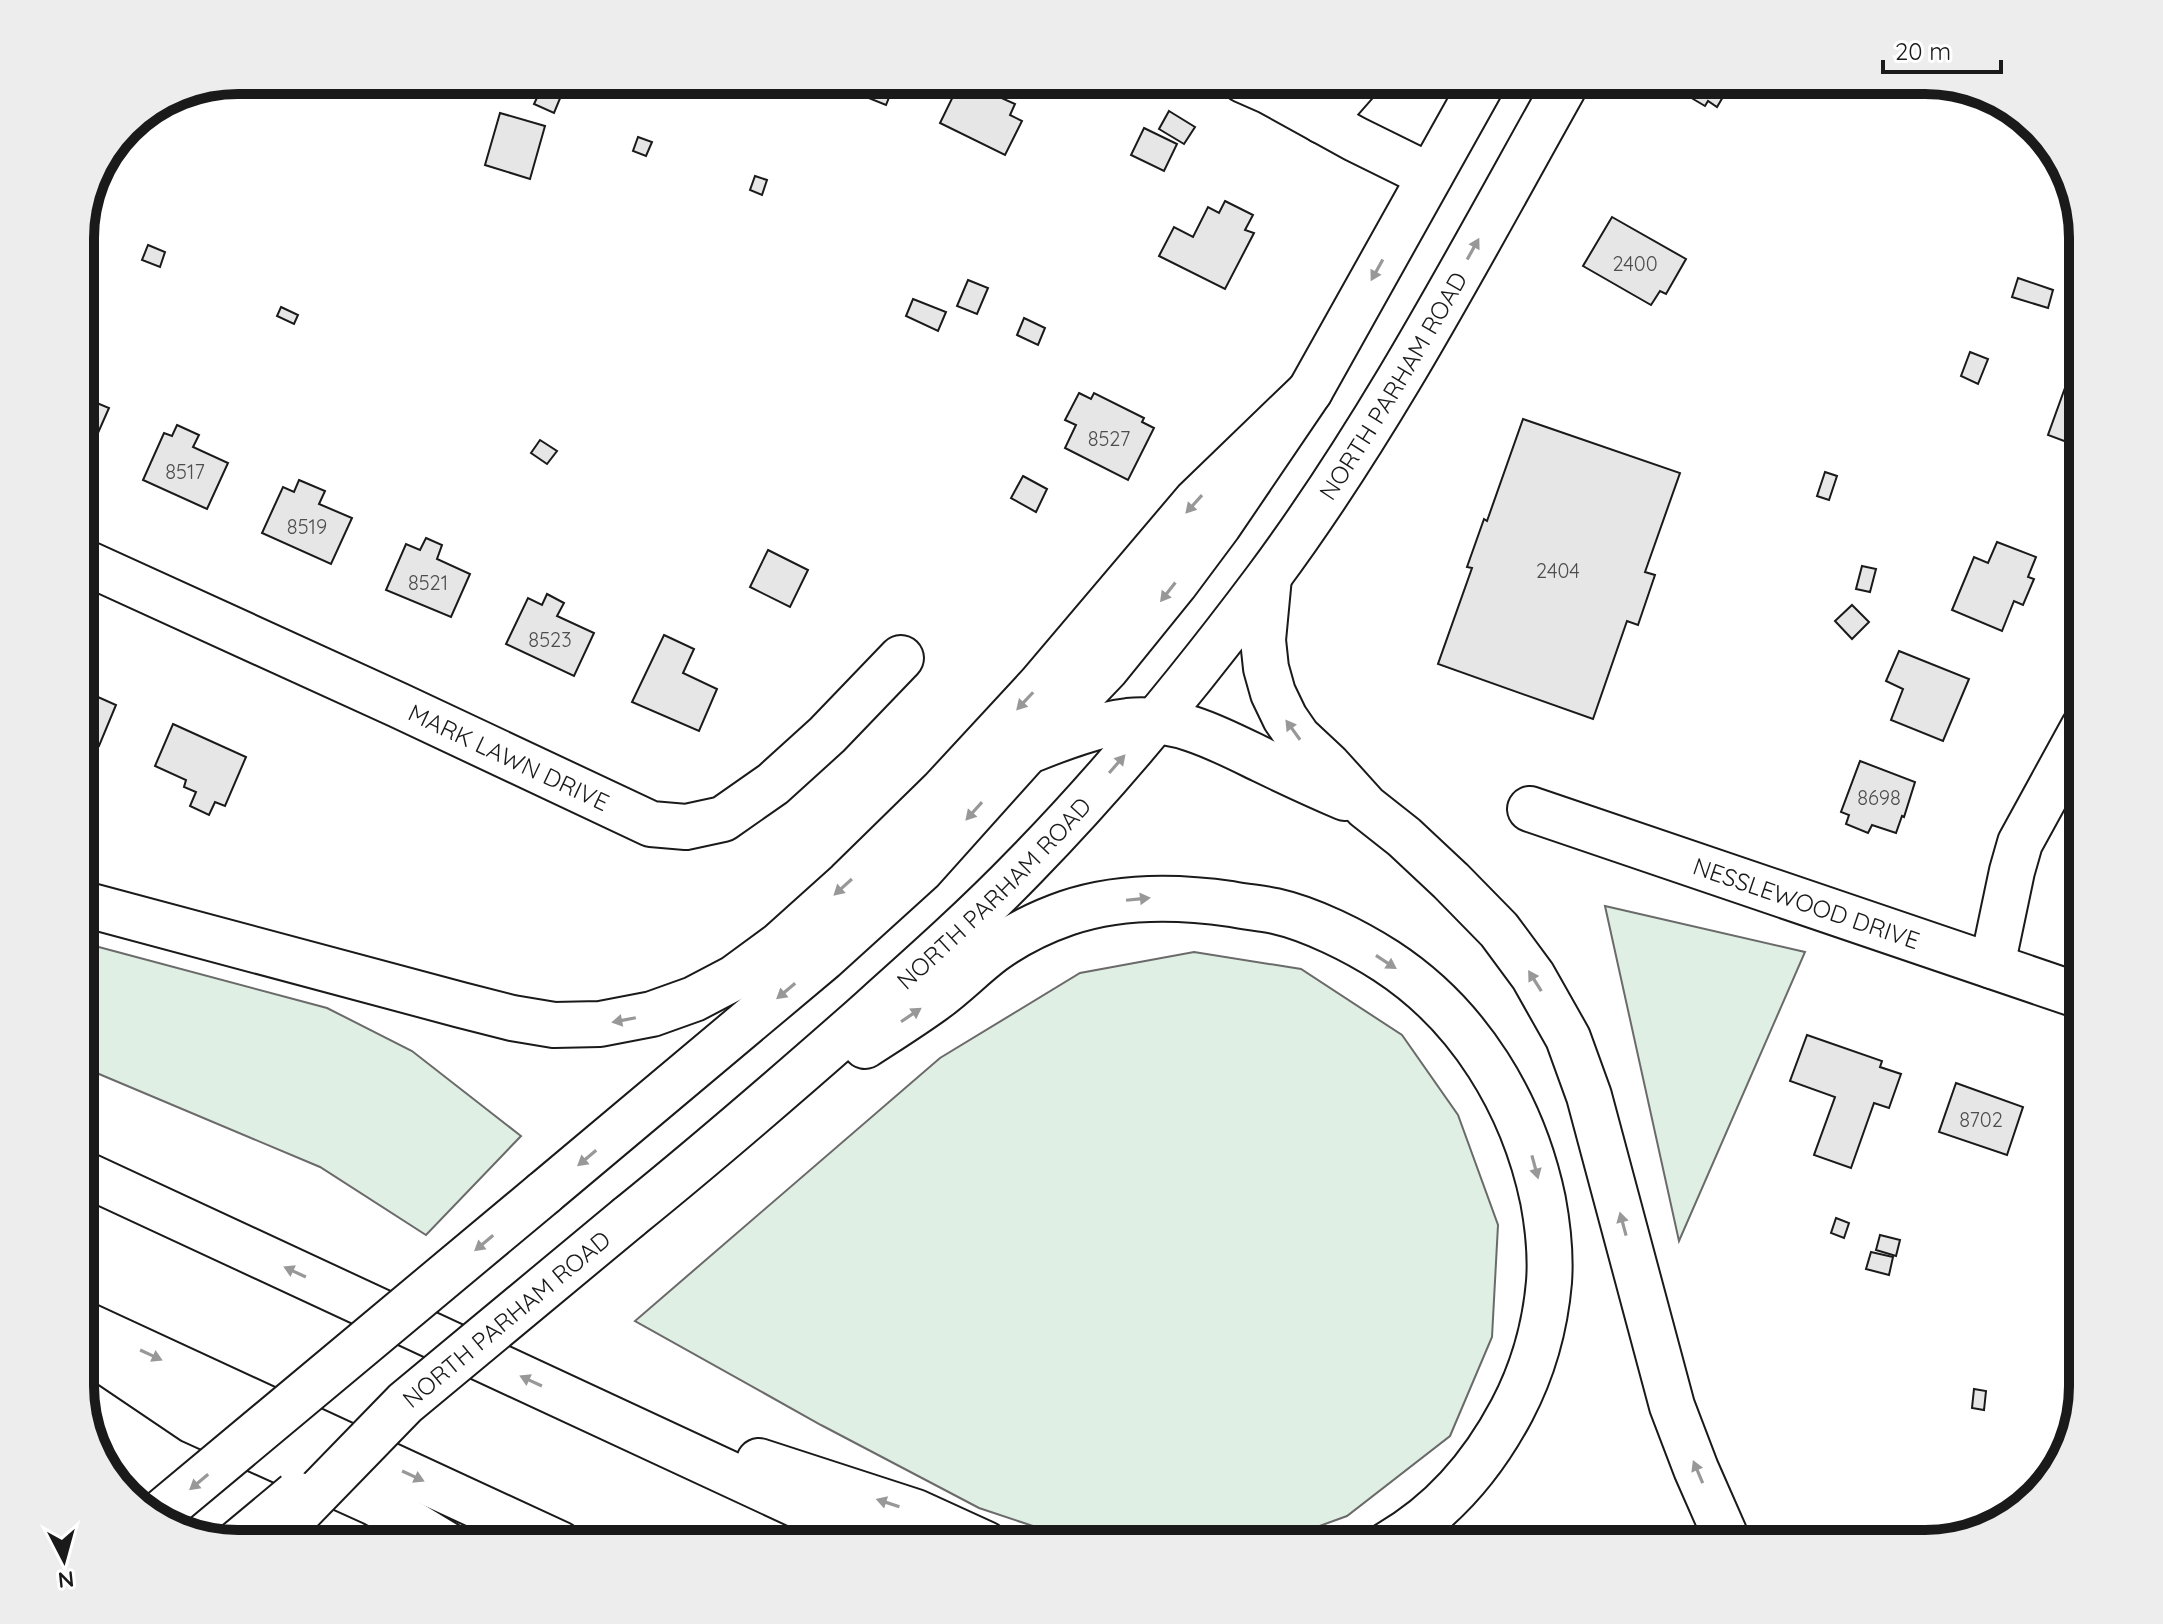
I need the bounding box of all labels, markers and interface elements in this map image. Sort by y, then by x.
scale bar [1883,24,2001,74]
text: 20 m [1895,36,1951,66]
one-way arrow [1466,238,1480,260]
house number: 2400 [1612,251,1658,276]
one-way arrow [1371,259,1385,281]
street label: NORTH PARHAM ROAD [1312,266,1473,505]
house number: 8527 [1088,426,1130,451]
house number: 8517 [165,459,205,484]
one-way arrow [1185,494,1203,514]
house number: 8519 [287,514,327,539]
house number: 2404 [1536,558,1580,583]
house number: 8521 [408,570,448,595]
one-way arrow [1160,582,1177,602]
house number: 8523 [528,627,572,652]
one-way arrow [1016,692,1034,711]
street label: MARK LAWN DRIVE [404,697,614,817]
one-way arrow [1286,719,1301,740]
one-way arrow [1108,755,1125,775]
house number: 8698 [1857,785,1901,810]
street label: NORTH PARHAM ROAD [890,791,1097,996]
one-way arrow [965,801,983,820]
street label: NESSLEWOOD DRIVE [1689,851,1924,955]
one-way arrow [834,878,853,896]
one-way arrow [1126,893,1151,906]
one-way arrow [1375,954,1396,969]
one-way arrow [1528,970,1542,992]
one-way arrow [776,982,796,999]
one-way arrow [901,1008,922,1023]
one-way arrow [612,1014,637,1026]
house number: 8702 [1959,1107,2003,1132]
one-way arrow [577,1149,597,1166]
one-way arrow [1529,1156,1542,1180]
one-way arrow [1617,1211,1629,1236]
street label: NORTH PARHAM ROAD [396,1224,616,1414]
one-way arrow [475,1234,495,1251]
one-way arrow [283,1265,307,1279]
one-way arrow [139,1348,163,1362]
one-way arrow [520,1374,543,1388]
one-way arrow [1691,1460,1704,1484]
one-way arrow [401,1469,424,1483]
one-way arrow [188,1473,209,1490]
one-way arrow [876,1497,900,1509]
north arrow [24,1520,104,1600]
text: N [57,1565,76,1595]

